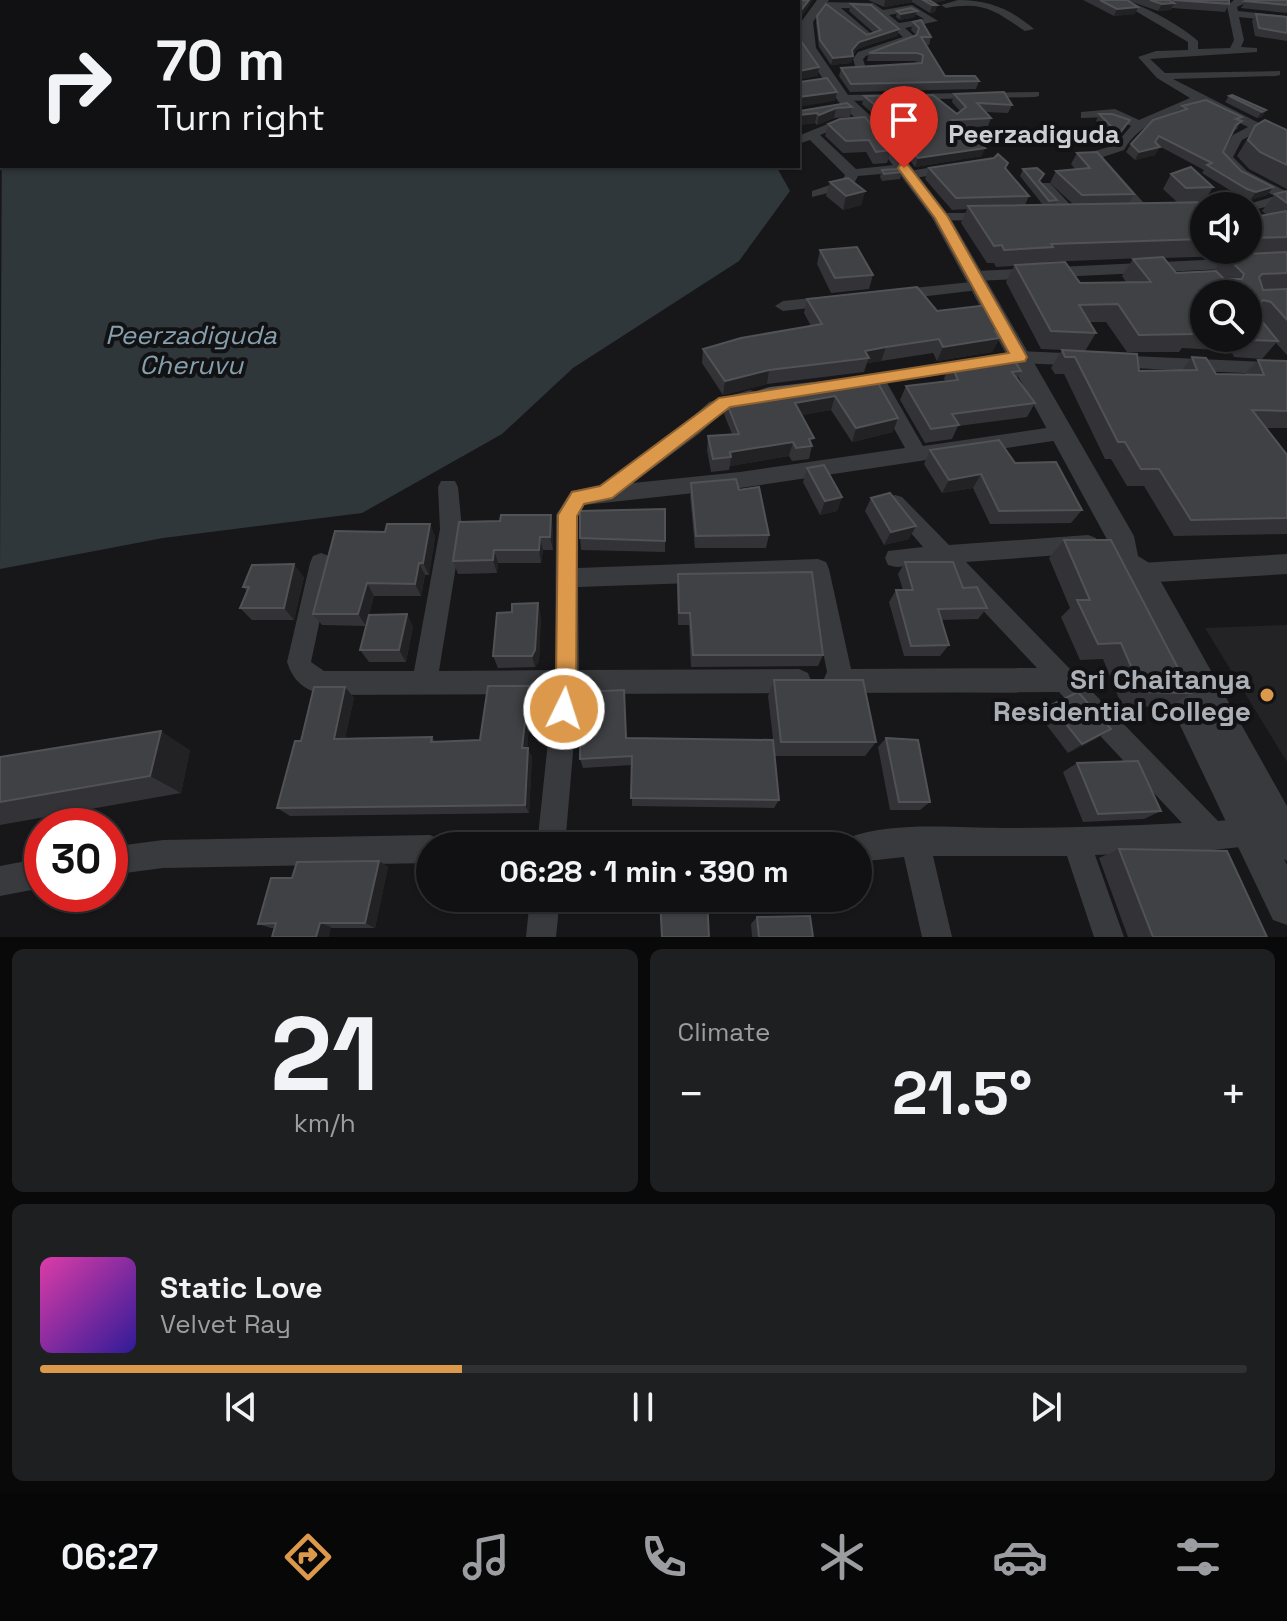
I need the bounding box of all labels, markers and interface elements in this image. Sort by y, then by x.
text: 70 m [156,25,285,96]
icon: right [24,32,128,136]
pin [870,86,938,168]
text: Turn right [156,95,325,141]
icon: arrive [882,98,926,142]
district label: Peerzadiguda [948,117,1120,151]
map controls [1190,192,1262,352]
button: sound [1190,192,1262,264]
button: search [1190,280,1262,352]
water label: Peerzadiguda Cheruvu [105,318,278,382]
place label: Sri Chaitanya Residential College [993,661,1251,729]
position arrow [522,667,606,751]
marker: Sri Chaitanya Residential College [1258,686,1276,704]
speed limit sign: 30 [24,808,128,912]
text: 06:28 · 1 min · 390 m [499,852,789,891]
text: 21 [270,988,379,1120]
text: Climate [678,1015,770,1049]
text: 21.5° [892,1055,1032,1132]
text: − [678,1066,705,1122]
text: + [1220,1066,1247,1122]
text: km/h [294,1106,356,1140]
text: Static Love [160,1268,323,1307]
text: Velvet Ray [160,1307,291,1341]
icon: previous [219,1385,263,1429]
icon: pause [621,1385,665,1429]
icon: next [1024,1385,1068,1429]
icon: directions [280,1529,336,1585]
icon: music [458,1529,514,1585]
icon: phone [636,1529,692,1585]
icon: climate [814,1529,870,1585]
icon: car [992,1529,1048,1585]
icon: filters [1170,1529,1226,1585]
text: 06:27 [61,1534,158,1580]

